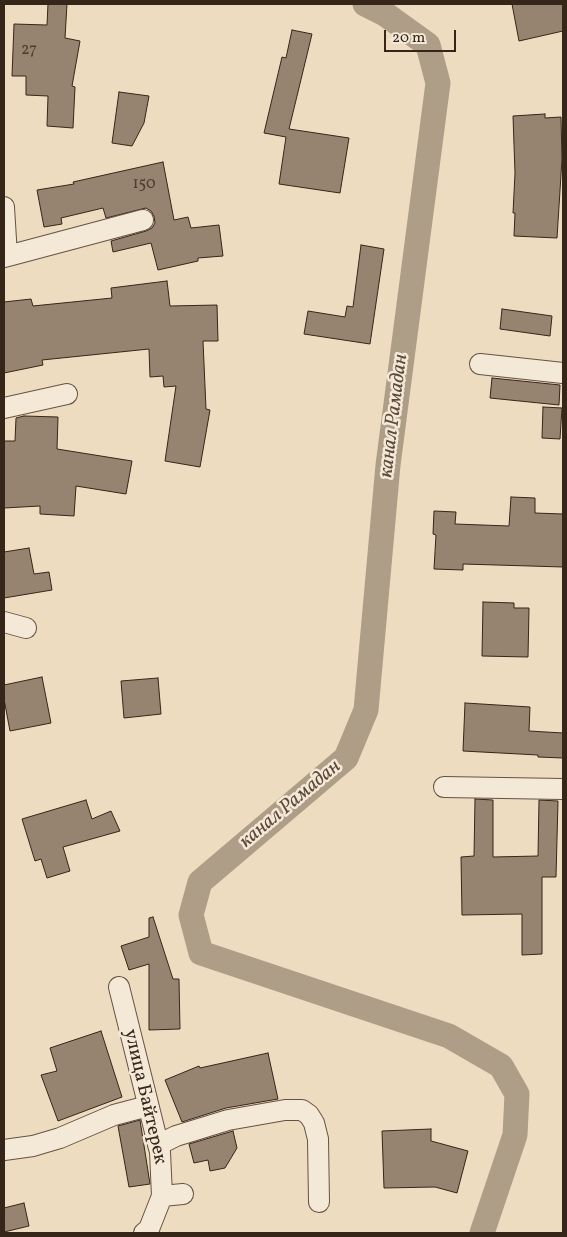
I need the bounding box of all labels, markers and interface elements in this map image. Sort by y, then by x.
scale bar [387,20,460,52]
text: 20 m [392,28,425,49]
house number: 27 [21,41,37,61]
house number: 150 [132,175,156,195]
water label: канал Рамадан [375,353,415,479]
water label: канал Рамадан [236,756,346,854]
street label: улица Байтерек [117,1027,171,1167]

